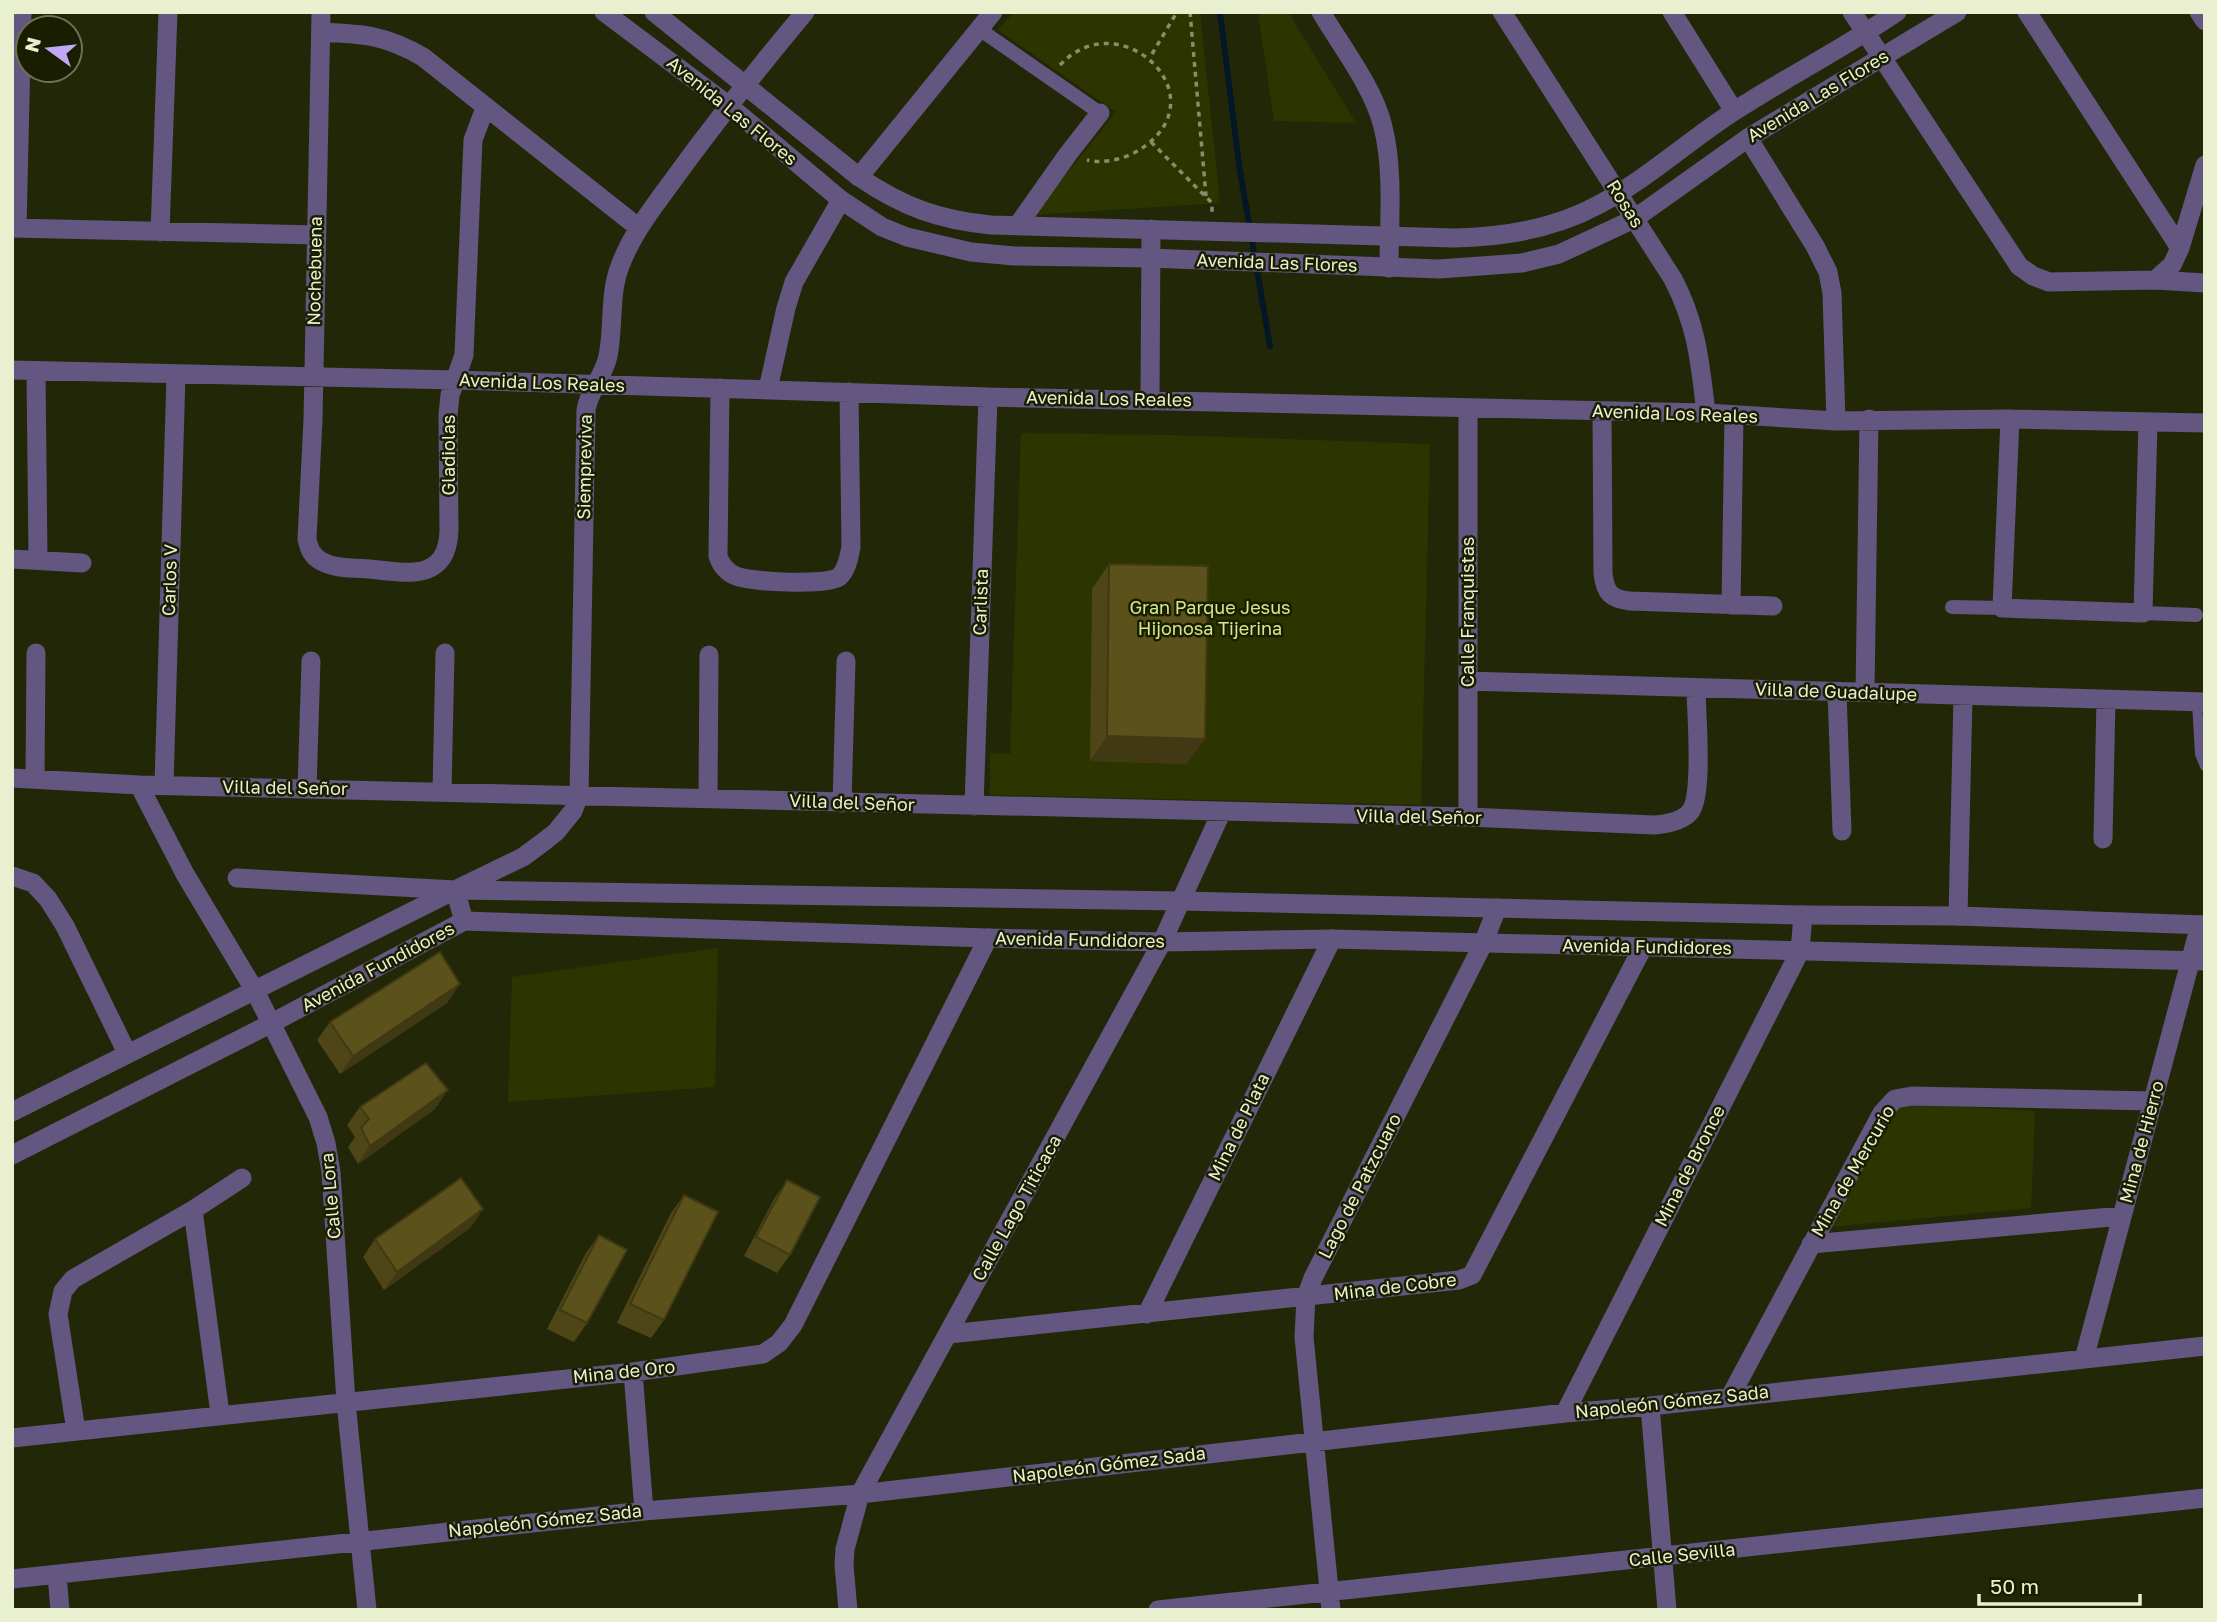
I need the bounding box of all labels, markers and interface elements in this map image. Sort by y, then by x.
north arrow [14,14,84,84]
text: N [19,35,45,54]
street label: Avenida Las Flores [1743,44,1892,146]
street label: Avenida Las Flores [663,51,802,170]
street label: Rosas [1603,176,1649,231]
street label: Nochebuena [302,216,326,326]
street label: Avenida Las Flores [1196,248,1358,276]
street label: Avenida Los Reales [459,368,625,396]
street label: Avenida Los Reales [1026,386,1192,410]
street label: Avenida Los Reales [1592,399,1758,427]
street label: Siempreviva [572,414,596,520]
street label: Gladiolas [437,415,459,495]
street label: Calle Franquistas [1456,537,1478,687]
street label: Carlos V [157,544,181,616]
street label: Carlista [968,568,992,636]
park label: Gran Parque Jesus Hijonosa Tijerina [1129,596,1291,639]
street label: Villa de Guadalupe [1755,677,1917,705]
street label: Villa del Señor [222,775,348,799]
street label: Villa del Señor [789,789,915,815]
street label: Villa del Señor [1356,804,1482,828]
street label: Avenida Fundidores [297,916,458,1016]
street label: Avenida Fundidores [995,927,1165,951]
street label: Avenida Fundidores [1562,934,1732,958]
street label: Mina de Plata [1203,1069,1274,1184]
street label: Mina de Hierro [2114,1078,2168,1205]
street label: Mina de Bronce [1649,1101,1729,1230]
street label: Mina de Mercurio [1806,1101,1899,1240]
street label: Lago de Patzcuaro [1313,1109,1405,1262]
street label: Calle Lago Titicaca [967,1131,1065,1284]
street label: Calle Lora [315,1152,345,1240]
street label: Mina de Cobre [1332,1268,1457,1304]
street label: Mina de Oro [572,1355,676,1387]
street label: Napoleón Gómez Sada [1574,1380,1770,1422]
street label: Napoleón Gómez Sada [1011,1441,1207,1487]
street label: Napoleón Gómez Sada [447,1499,643,1541]
street label: Calle Sevilla [1628,1537,1736,1571]
scale bar [1979,1562,2140,1606]
text: 50 m [1990,1573,2039,1599]

